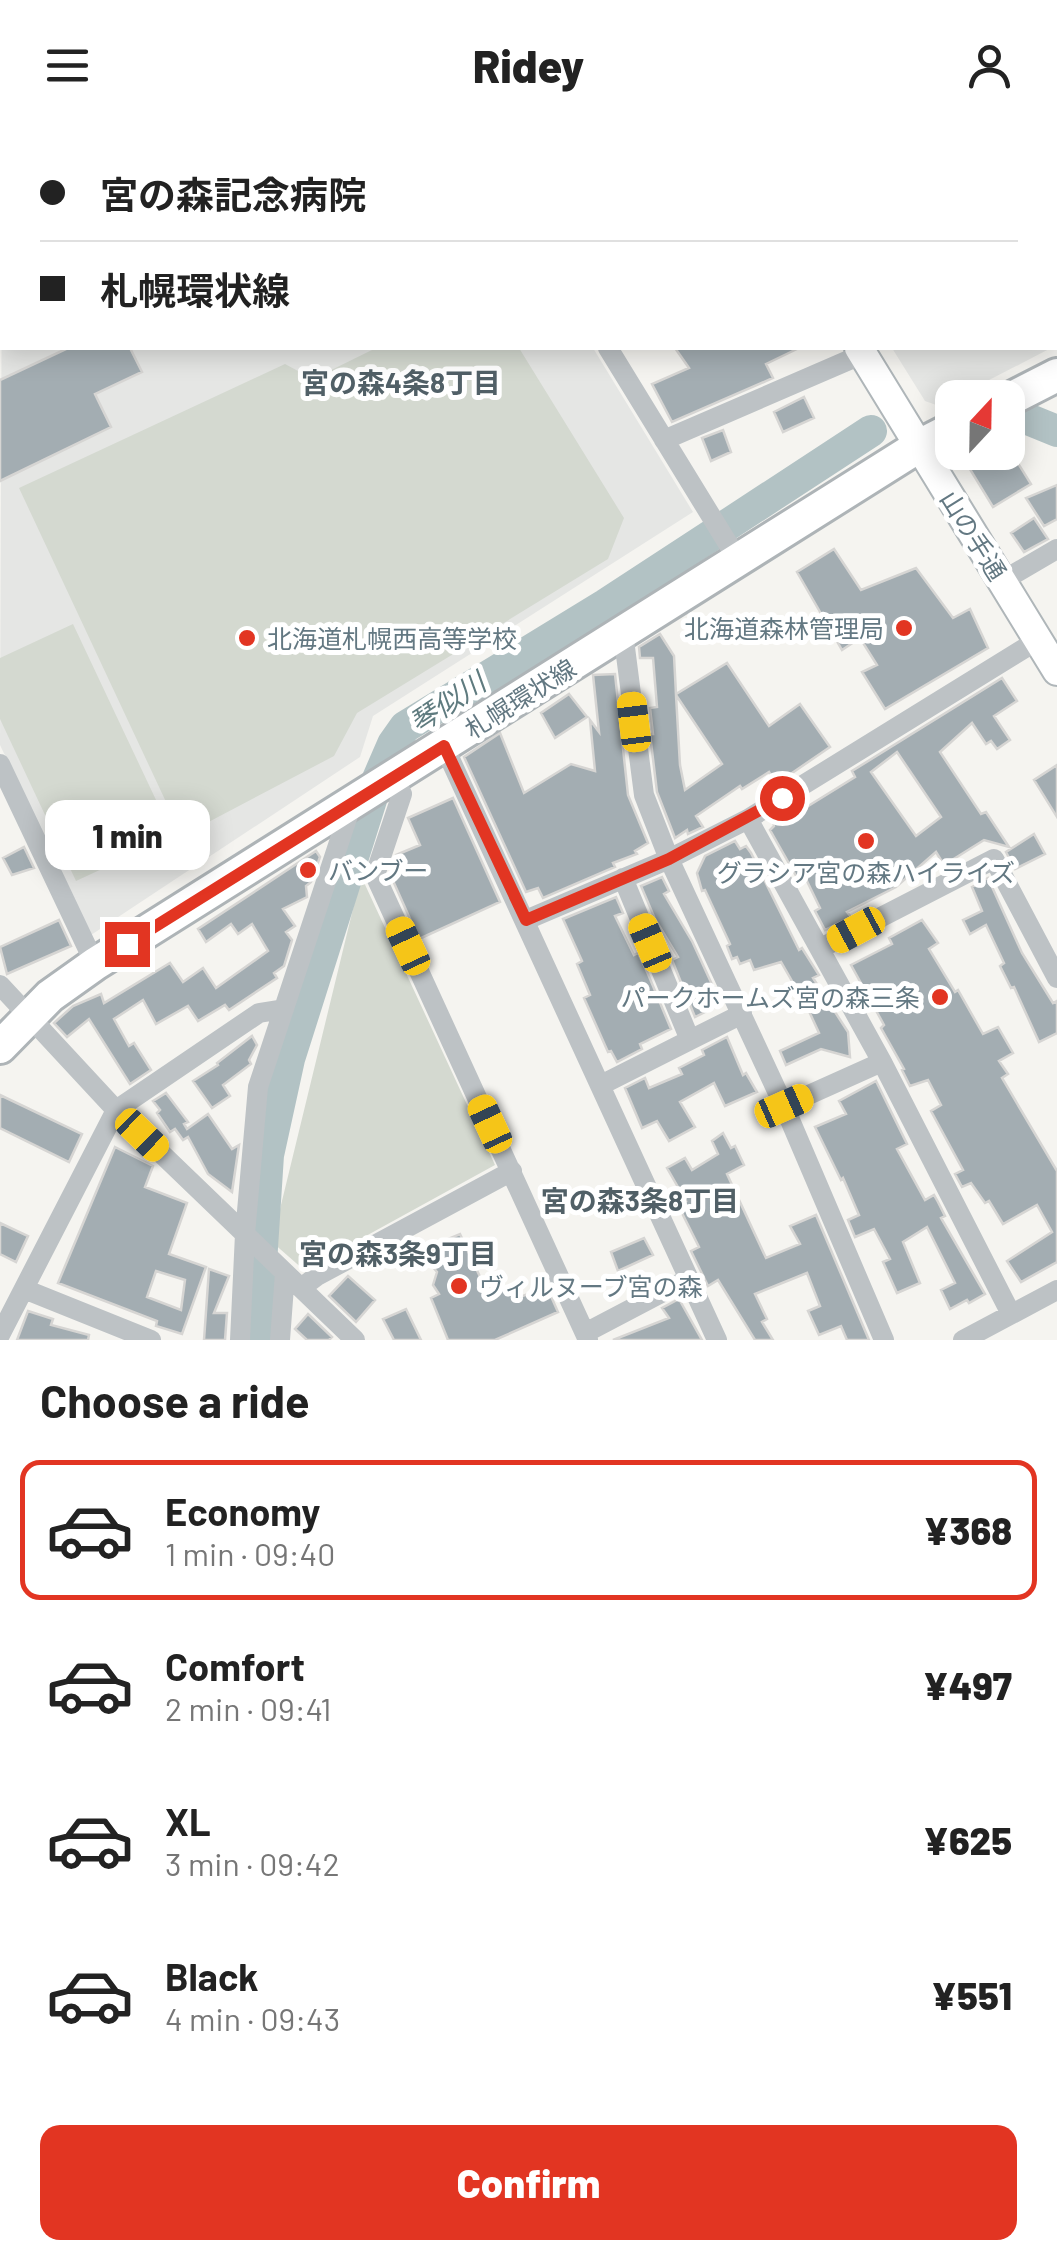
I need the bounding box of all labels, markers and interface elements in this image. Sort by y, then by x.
icon: menu [40,38,95,93]
text: Ridey [473,38,584,92]
icon: person [962,38,1017,93]
text: 宮の森記念病院 [100,171,366,217]
text: 札幌環状線 [100,267,290,313]
district label: 宮の森4条8丁目 [301,365,501,399]
north arrow [935,380,1025,470]
map controls [935,380,1025,470]
street label: 山の手通 [935,485,1013,585]
place label: 北海道森林管理局 [684,613,884,643]
marker: 北海道森林管理局 [893,617,915,639]
place label: 北海道札幌西高等学校 [267,623,517,653]
marker: 北海道札幌西高等学校 [236,627,258,649]
street label: 札幌環状線 [459,652,581,744]
water label: 琴似川 [403,663,494,740]
car [615,690,653,754]
route start [760,776,805,821]
callout: 1 min [44,799,210,869]
text: 1 min [92,816,163,854]
marker: グラシア宮の森ハイライズ [855,830,877,852]
place label: バンブー [328,855,429,885]
place label: グラシア宮の森ハイライズ [717,857,1015,887]
marker: バンブー [297,859,319,881]
car [822,903,890,957]
car [624,910,676,976]
car [382,912,434,980]
route end [105,922,150,967]
place label: パークホームズ宮の森三条 [621,982,920,1012]
marker: パークホームズ宮の森三条 [929,986,951,1008]
car [750,1080,818,1132]
car [464,1090,516,1158]
car [110,1103,174,1167]
district label: 宮の森3条8丁目 [541,1183,739,1217]
district label: 宮の森3条9丁目 [299,1236,497,1270]
place label: ヴィルヌーブ宮の森 [479,1271,703,1301]
marker: ヴィルヌーブ宮の森 [448,1275,470,1297]
text: Choose a ride [40,1373,310,1427]
icon: car [45,1485,135,1575]
text: Economy [165,1488,320,1534]
text: ¥368 [924,1507,1012,1553]
text: 1 min · 09:40 [165,1534,335,1572]
icon: car [45,1640,135,1730]
text: Comfort [165,1643,305,1689]
text: ¥497 [923,1662,1012,1708]
text: 2 min · 09:41 [165,1689,331,1727]
icon: car [45,1795,135,1885]
text: XL [165,1798,211,1844]
text: ¥625 [923,1817,1012,1863]
text: 3 min · 09:42 [165,1844,340,1882]
icon: car [45,1950,135,2040]
text: Black [165,1953,259,1999]
text: ¥551 [931,1972,1012,2018]
text: 4 min · 09:43 [165,1999,340,2037]
button: Confirm [40,2125,1017,2240]

